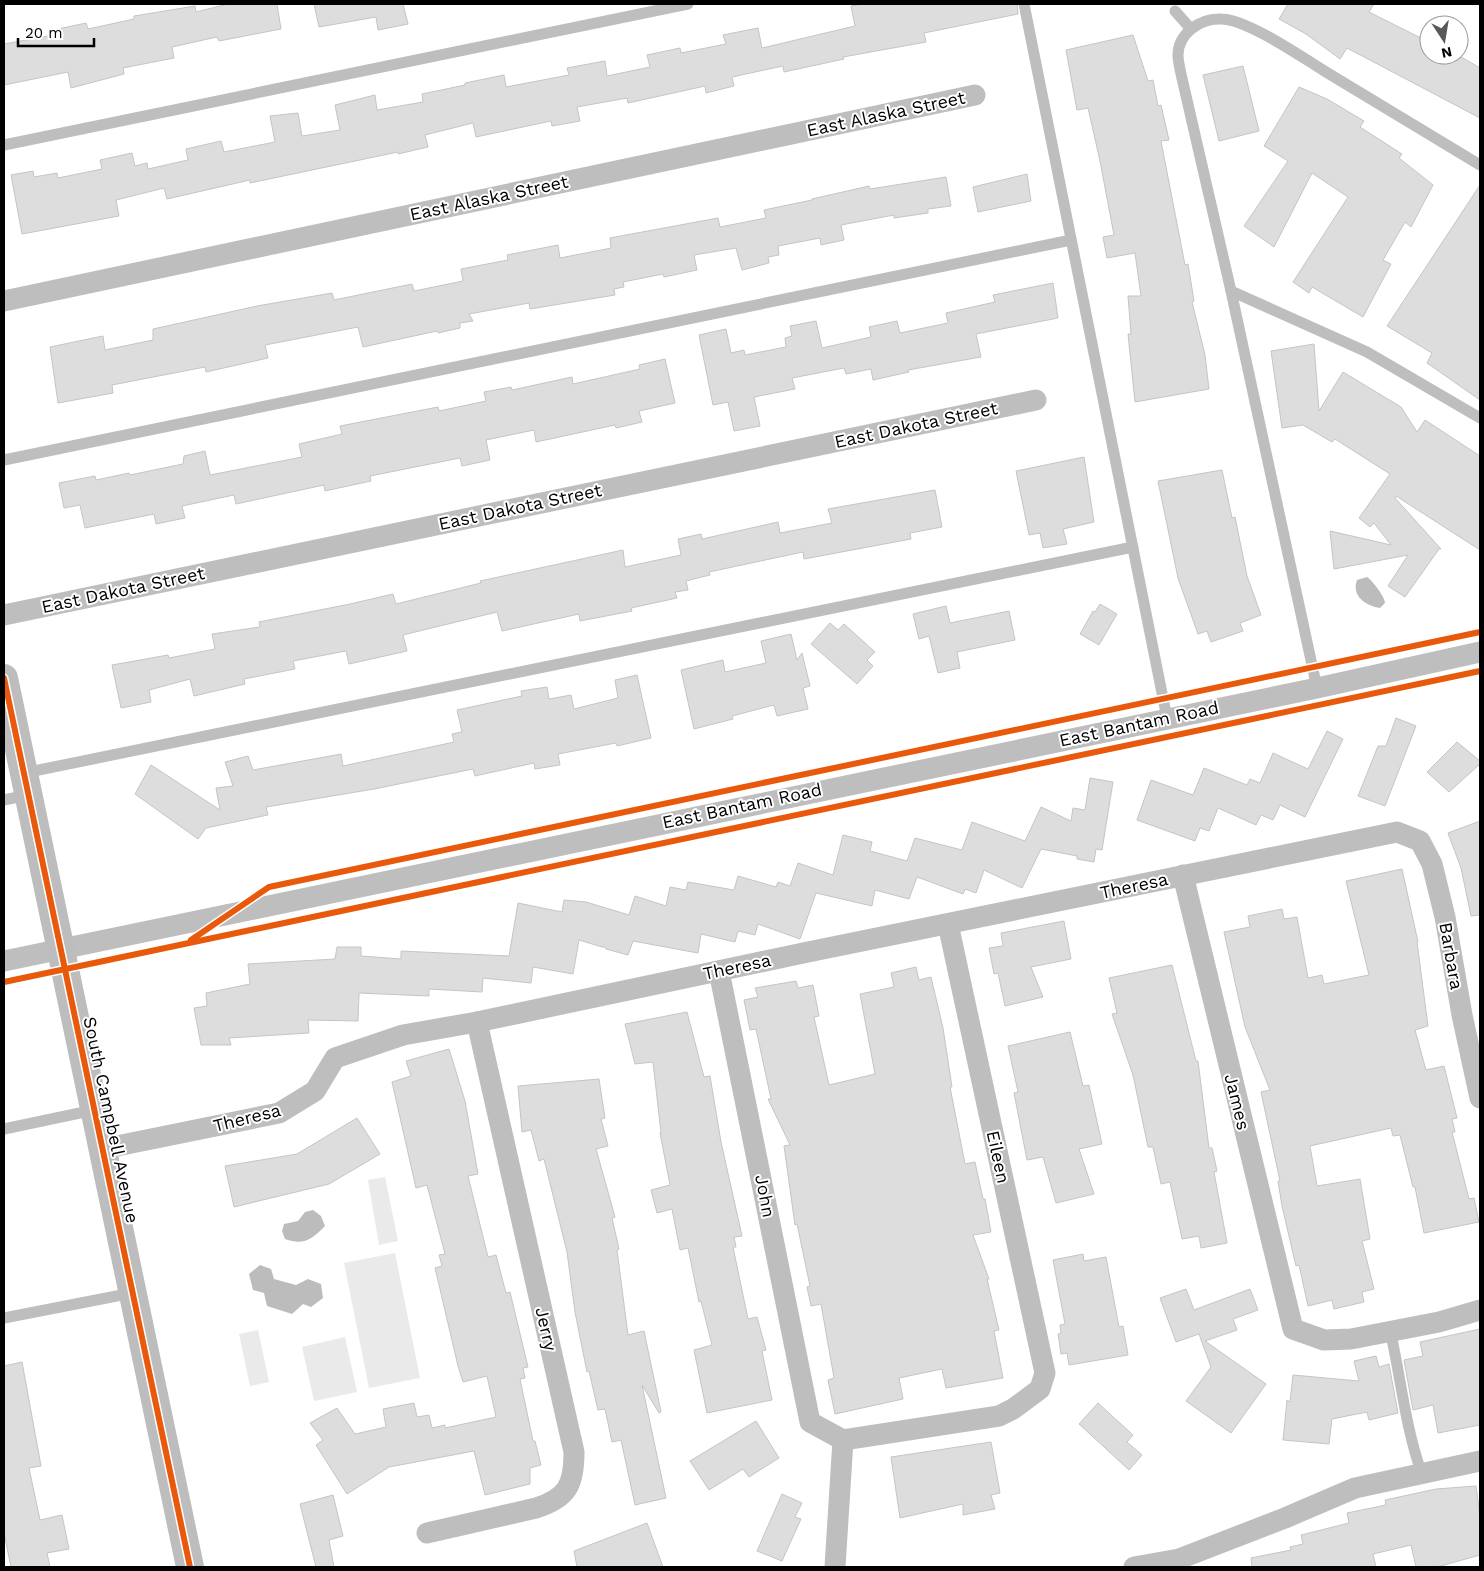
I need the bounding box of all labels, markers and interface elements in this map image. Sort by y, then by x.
scale bar [18,15,94,47]
north arrow [1419,15,1469,65]
text: 20 m [25,24,63,42]
text: N [1440,44,1453,62]
street label: East Alaska Street [805,86,967,141]
street label: East Alaska Street [408,170,570,225]
street label: East Dakota Street [832,397,1000,452]
street label: East Dakota Street [436,479,604,534]
street label: East Dakota Street [39,562,207,617]
street label: East Bantam Road [1057,696,1221,751]
street label: East Bantam Road [660,778,824,833]
street label: Theresa [1098,868,1170,903]
street label: Barbara [1435,921,1468,991]
street label: Theresa [701,949,773,984]
street label: South Campbell Avenue [79,1015,144,1225]
street label: James [1220,1072,1255,1132]
street label: Theresa [211,1099,283,1136]
street label: Eileen [983,1128,1014,1185]
street label: John [751,1173,780,1219]
street label: Jerry [531,1305,562,1354]

